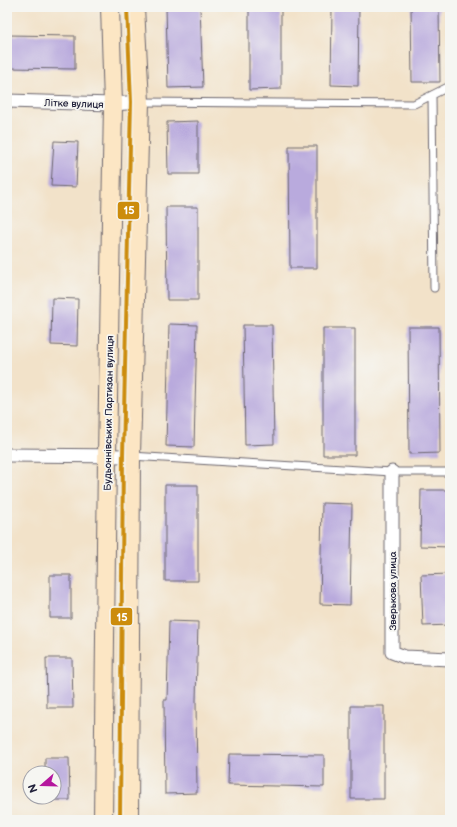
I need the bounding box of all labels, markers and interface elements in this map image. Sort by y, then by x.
street label: Літке вулиця [43,97,104,111]
line badge: 15 [117,201,140,220]
text: 15 [124,204,135,217]
street label: Будьоннівських Партизан вулиця [102,335,116,491]
street label: Зверькова улица [387,551,399,631]
line badge: 15 [110,607,133,626]
text: 15 [117,611,128,624]
north arrow [22,765,62,805]
text: N [26,782,41,794]

